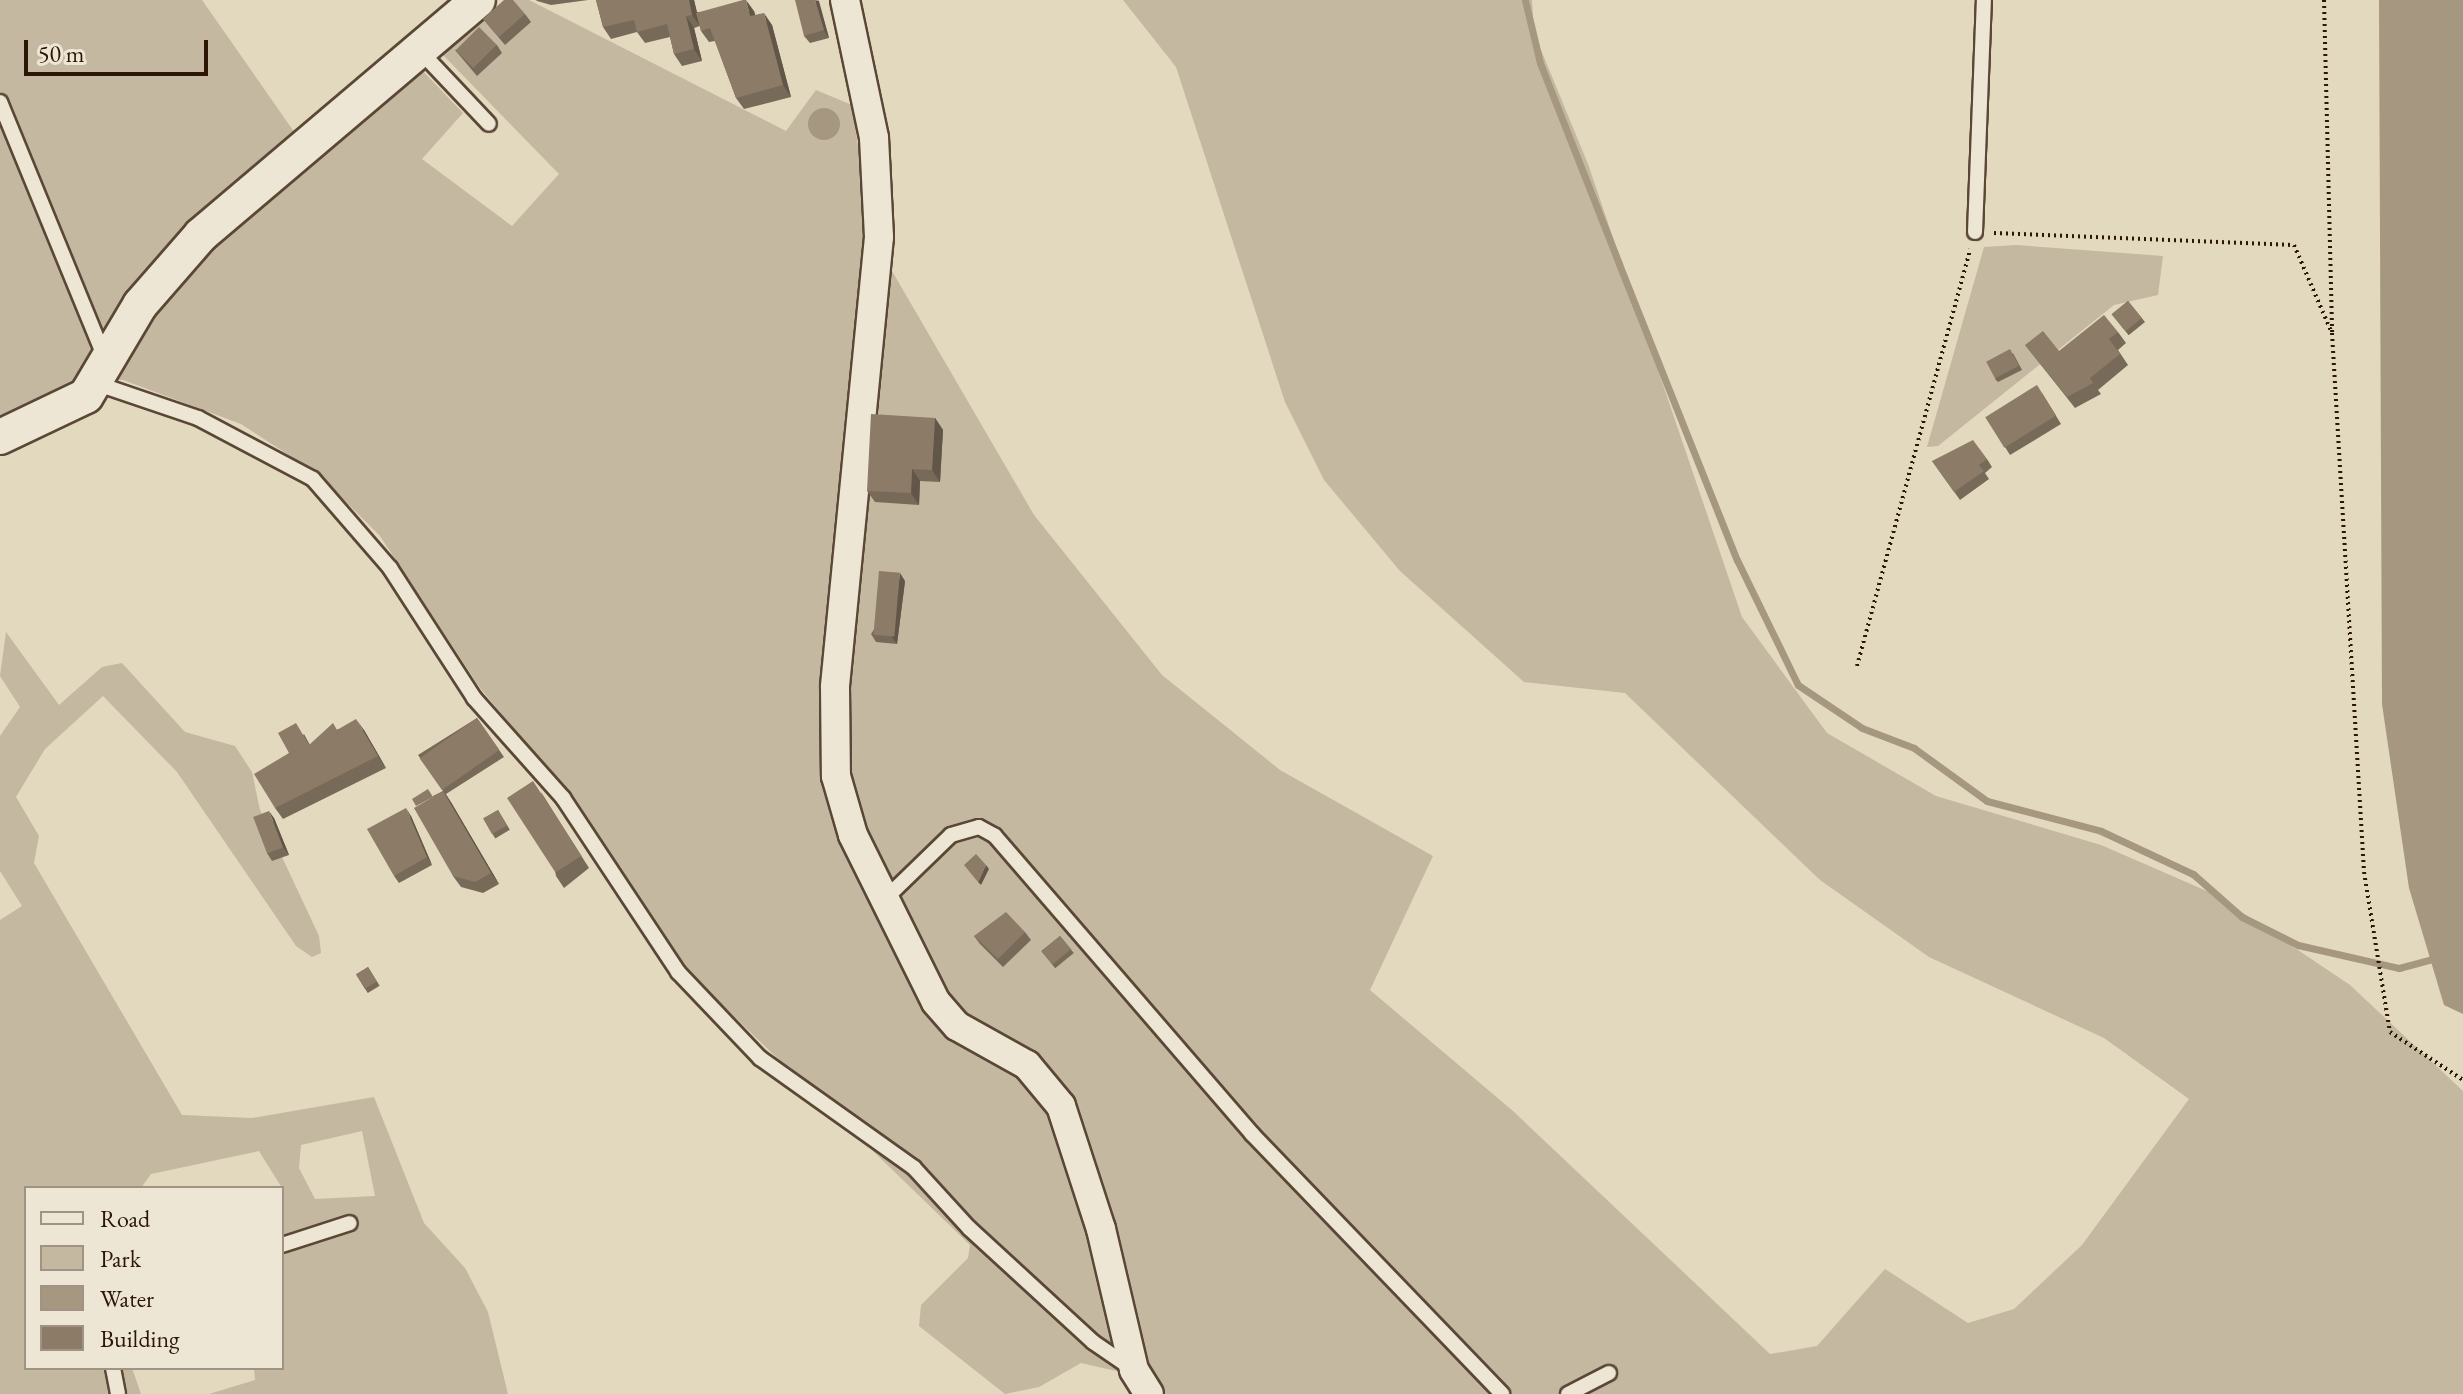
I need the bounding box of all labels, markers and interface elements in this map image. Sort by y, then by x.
scale bar [28,24,212,74]
text: 50 m [38,38,85,69]
legend [24,1186,284,1370]
text: Road [100,1203,150,1234]
text: Park [100,1243,141,1274]
text: Water [100,1283,154,1314]
text: Building [100,1323,180,1354]

